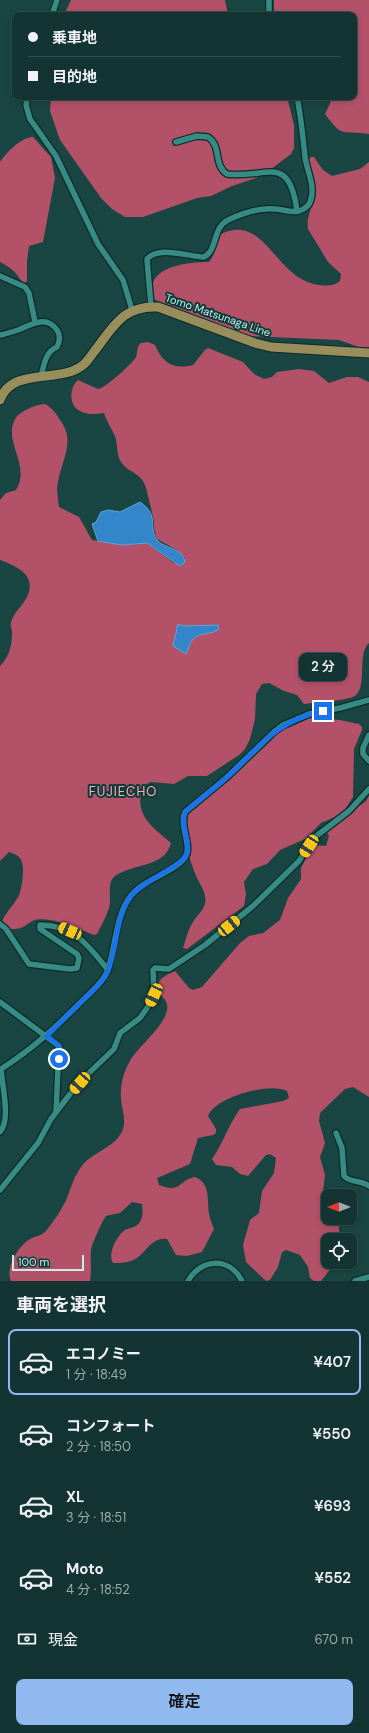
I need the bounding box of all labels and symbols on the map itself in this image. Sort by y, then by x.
street label: Tomo Matsunaga Line [163,290,273,340]
callout: 2 分 [299,653,347,681]
route end [314,702,332,720]
district label: FUJIECHO [89,783,157,800]
car [297,833,321,859]
car [216,914,242,938]
car [57,921,83,941]
car [143,982,165,1008]
route start [50,1050,68,1068]
car [68,1070,92,1096]
north arrow [321,1189,357,1225]
scale bar [12,1253,84,1272]

